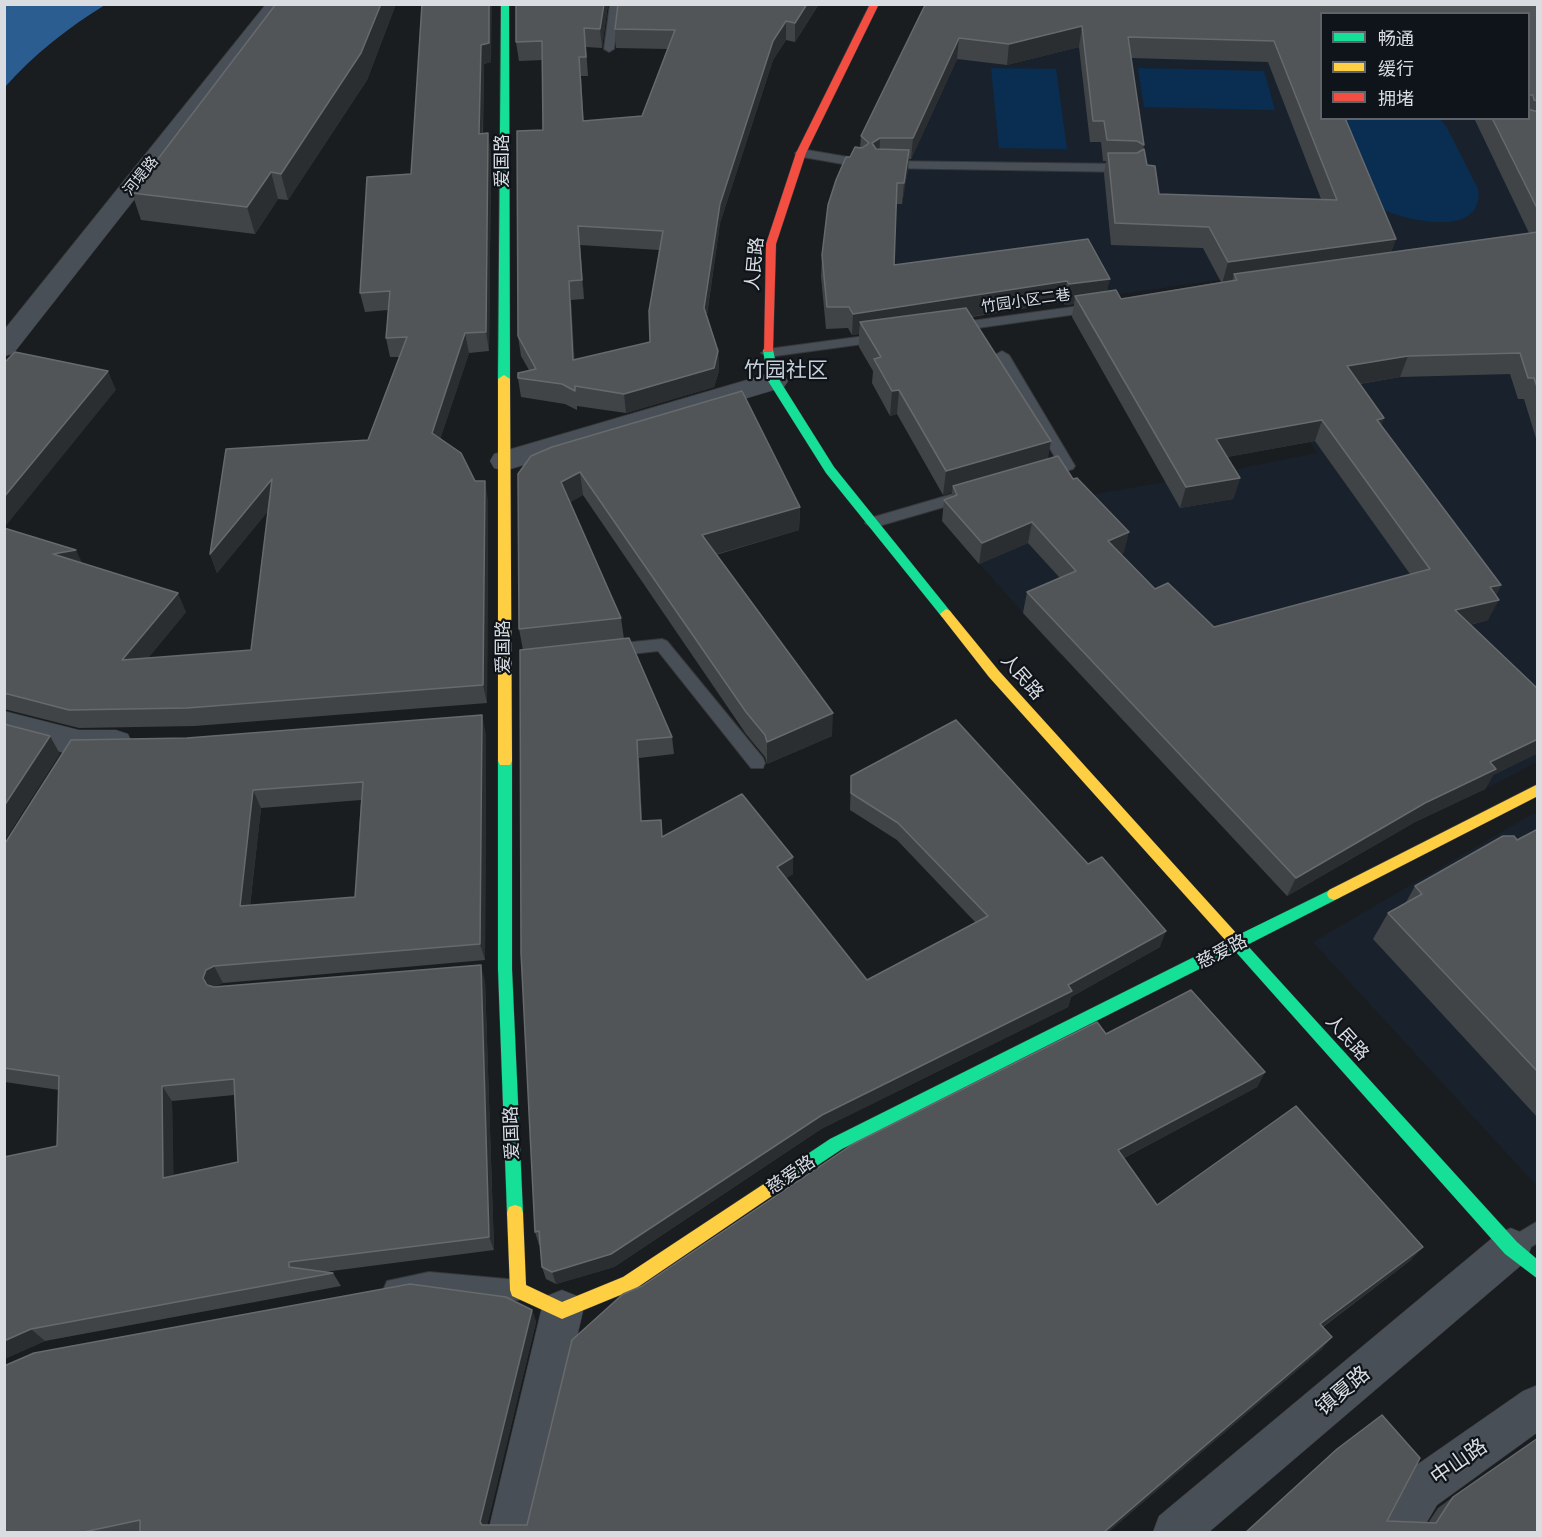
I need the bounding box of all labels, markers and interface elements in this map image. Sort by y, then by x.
legend [1320,12,1530,120]
text: 畅通 [1378,31,1414,49]
text: 缓行 [1378,61,1414,79]
text: 拥堵 [1378,91,1414,109]
street label: 爱国路 [492,134,514,188]
street label: 河堤路 [120,153,162,199]
street label: 人民路 [742,236,768,292]
street label: 竹园小区二巷 [980,286,1072,316]
district label: 竹园社区 [744,358,828,384]
street label: 爱国路 [493,620,515,674]
street label: 人民路 [996,650,1048,704]
street label: 慈爱路 [1193,930,1251,974]
street label: 人民路 [1321,1011,1373,1065]
street label: 爱国路 [500,1106,524,1160]
street label: 慈爱路 [763,1151,819,1199]
street label: 镇夏路 [1311,1361,1375,1421]
street label: 中山路 [1426,1434,1492,1490]

